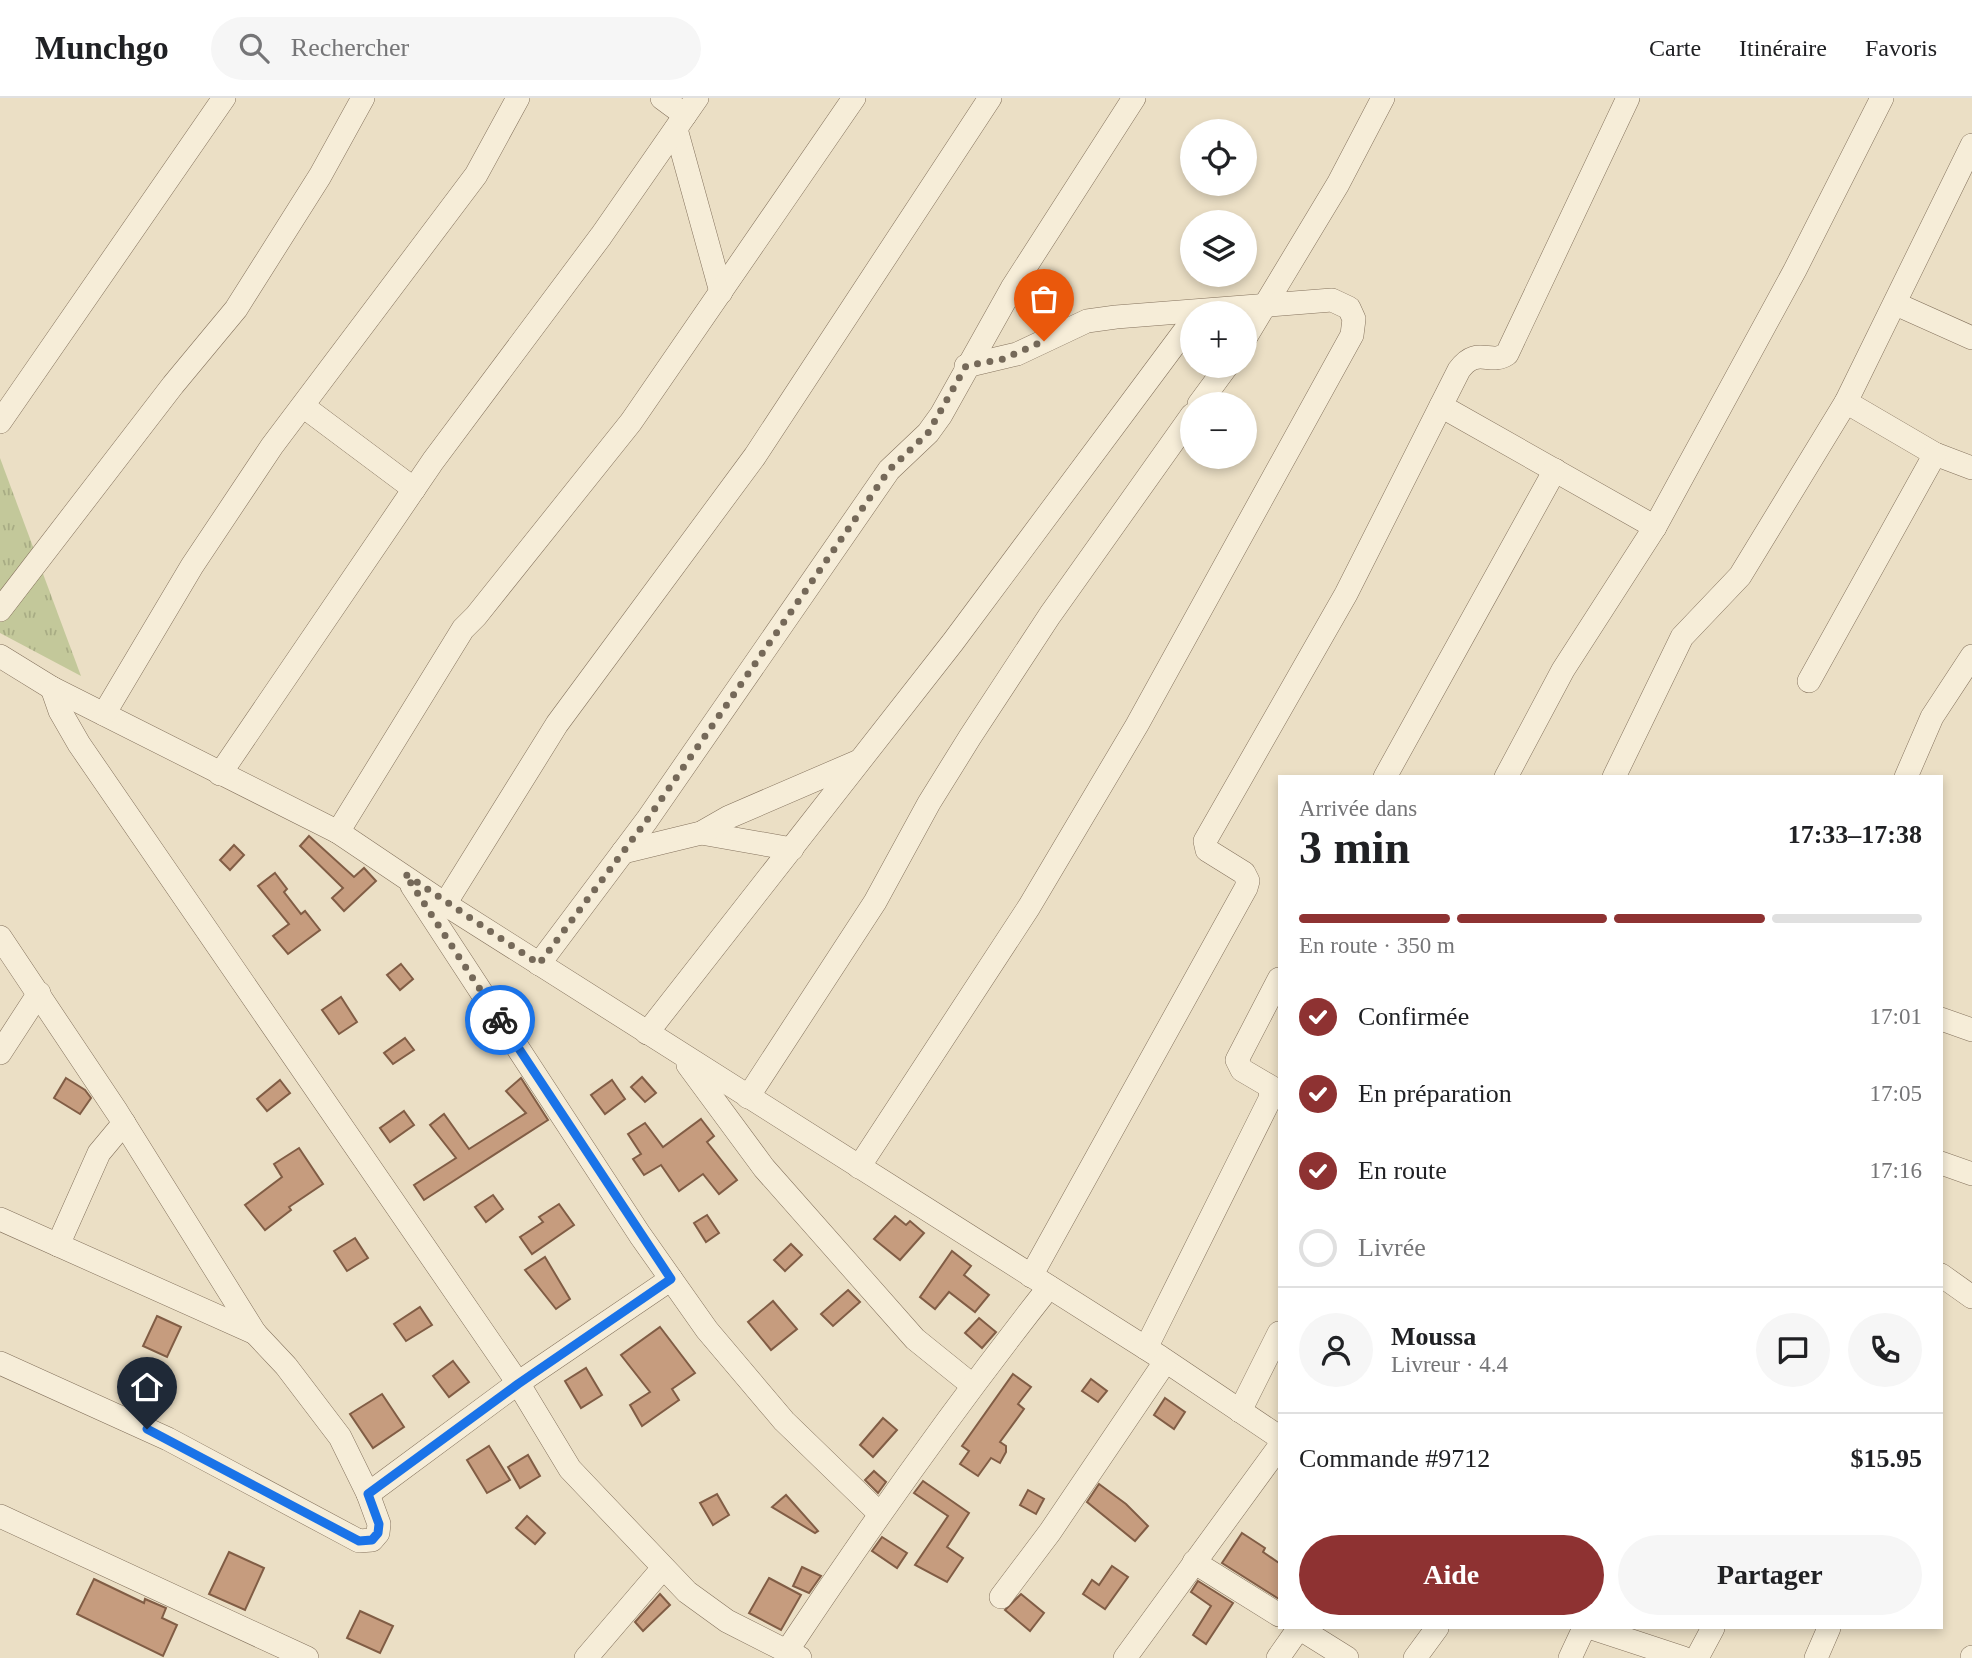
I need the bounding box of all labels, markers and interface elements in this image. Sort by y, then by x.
search box [211,17,701,80]
icon: search [235,29,273,67]
text: Munchgo [35,30,169,66]
text: Rechercher [291,33,409,62]
text: Carte [1649,35,1701,61]
text: Itinéraire [1739,35,1827,61]
text: Favoris [1865,35,1937,61]
map controls [1180,119,1257,469]
button: locate [1180,119,1257,196]
button: layers [1180,210,1257,287]
pin [1014,269,1074,341]
icon: bag [1025,280,1063,318]
button: + [1180,301,1257,378]
button: − [1180,392,1257,469]
text: Arrivée dans [1299,796,1417,821]
text: 17:33–17:38 [1788,820,1922,849]
text: 3 min [1299,822,1410,873]
text: En route · 350 m [1299,933,1455,958]
courier [465,985,535,1055]
icon: check [1299,998,1337,1036]
icon: bike [481,1001,519,1039]
text: Confirmée [1358,1002,1469,1031]
text: 17:01 [1870,1004,1922,1029]
icon: check [1299,1075,1337,1113]
text: En préparation [1358,1079,1512,1108]
text: 17:05 [1870,1081,1922,1106]
icon: check [1299,1152,1337,1190]
text: En route [1358,1156,1447,1185]
text: 17:16 [1870,1158,1922,1183]
text: Livrée [1358,1233,1426,1262]
button: person [1299,1313,1373,1387]
button: chat [1756,1313,1830,1387]
button: phone [1848,1313,1922,1387]
text: Moussa [1391,1322,1476,1351]
text: Livreur · 4.4 [1391,1352,1508,1377]
pin [117,1357,177,1429]
icon: home [128,1368,166,1406]
text: Commande #9712 [1299,1444,1490,1473]
text: $15.95 [1851,1444,1922,1473]
button: Aide [1299,1535,1604,1615]
button: Partager [1618,1535,1922,1615]

